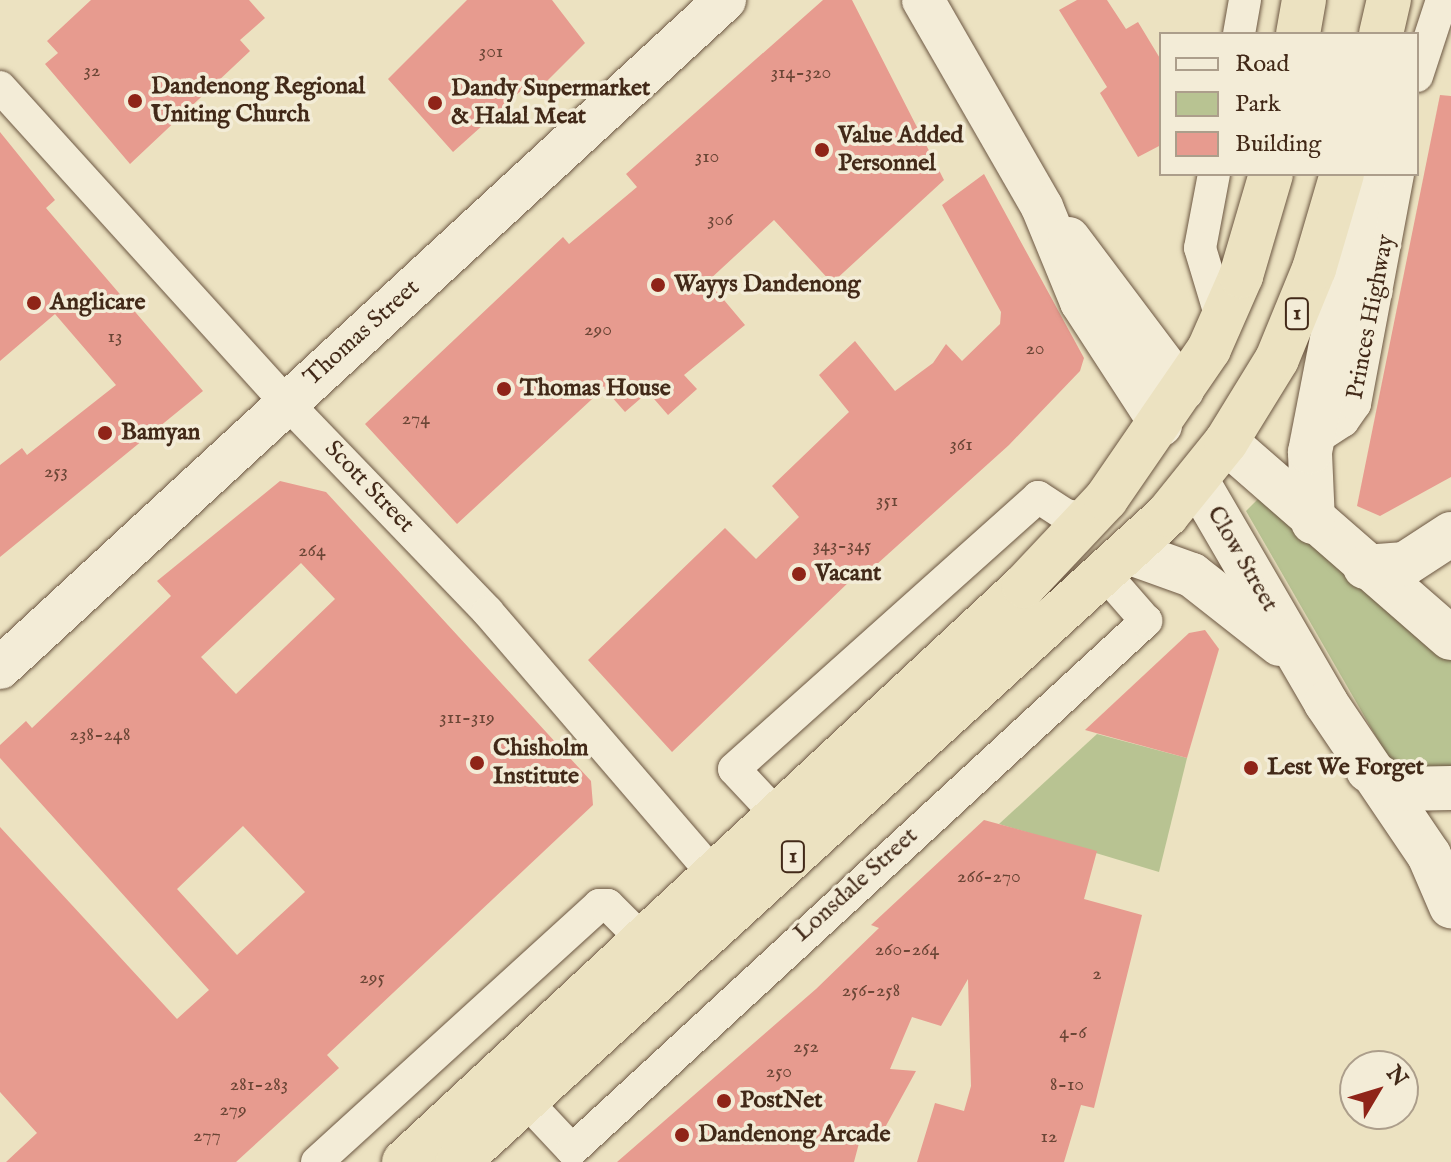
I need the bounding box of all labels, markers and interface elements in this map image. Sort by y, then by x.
legend [1159,32,1419,176]
house number: 301 [479,39,503,63]
text: Road [1235,49,1289,80]
house number: 32 [84,58,100,82]
house number: 314-320 [771,60,831,84]
place label: Dandenong Regional Uniting Church [151,73,365,129]
place label: Dandy Supermarket & Halal Meat [451,75,650,131]
text: Park [1235,89,1281,120]
marker: Dandenong Regional Uniting Church [126,92,144,110]
marker: Dandy Supermarket & Halal Meat [426,94,444,112]
place label: Value Added Personnel [838,122,963,178]
text: Building [1235,129,1321,160]
marker: Value Added Personnel [813,141,831,159]
house number: 310 [695,144,719,168]
house number: 306 [707,207,733,231]
street label: Princes Highway [1341,232,1401,402]
place label: Wayys Dandenong [674,271,861,299]
street label: Thomas Street [298,274,426,392]
marker: Wayys Dandenong [649,276,667,294]
place label: Anglicare [50,289,145,317]
marker: Anglicare [25,294,43,312]
road number: 1 [1283,296,1311,332]
house number: 290 [584,317,612,341]
house number: 13 [108,324,122,348]
house number: 20 [1025,336,1045,360]
place label: Thomas House [520,375,671,403]
marker: Thomas House [495,380,513,398]
house number: 274 [402,406,430,430]
place label: Bamyan [121,419,200,447]
marker: Bamyan [96,424,114,442]
house number: 361 [949,432,973,456]
street label: Scott Street [318,435,420,539]
house number: 253 [44,459,68,483]
house number: 351 [876,488,898,512]
street label: Clow Street [1200,501,1284,617]
house number: 343-345 [813,533,871,557]
house number: 264 [298,538,326,562]
place label: Vacant [815,560,881,588]
marker: Vacant [790,565,808,583]
house number: 311-319 [439,705,495,729]
house number: 238-248 [69,722,131,746]
place label: Chisholm Institute [493,735,588,791]
marker: Chisholm Institute [468,754,486,772]
place label: Lest We Forget [1267,754,1424,782]
marker: Lest We Forget [1242,759,1260,777]
street label: Lonsdale Street [788,822,924,948]
road number: 1 [779,839,807,875]
house number: 266-270 [957,864,1021,888]
house number: 260-264 [875,937,939,961]
house number: 2 [1092,961,1102,985]
house number: 295 [359,965,385,989]
house number: 256-258 [842,978,900,1002]
house number: 4-6 [1059,1020,1087,1044]
house number: 252 [793,1034,819,1058]
north arrow [1339,1050,1419,1130]
house number: 250 [766,1059,792,1083]
text: N [1379,1060,1413,1093]
house number: 281-283 [230,1072,288,1096]
house number: 8-10 [1050,1072,1084,1096]
place label: PostNet [740,1087,822,1115]
marker: PostNet [715,1092,733,1110]
house number: 279 [219,1097,247,1121]
place label: Dandenong Arcade [698,1121,890,1149]
house number: 277 [193,1123,221,1147]
house number: 12 [1041,1124,1057,1148]
marker: Dandenong Arcade [673,1126,691,1144]

